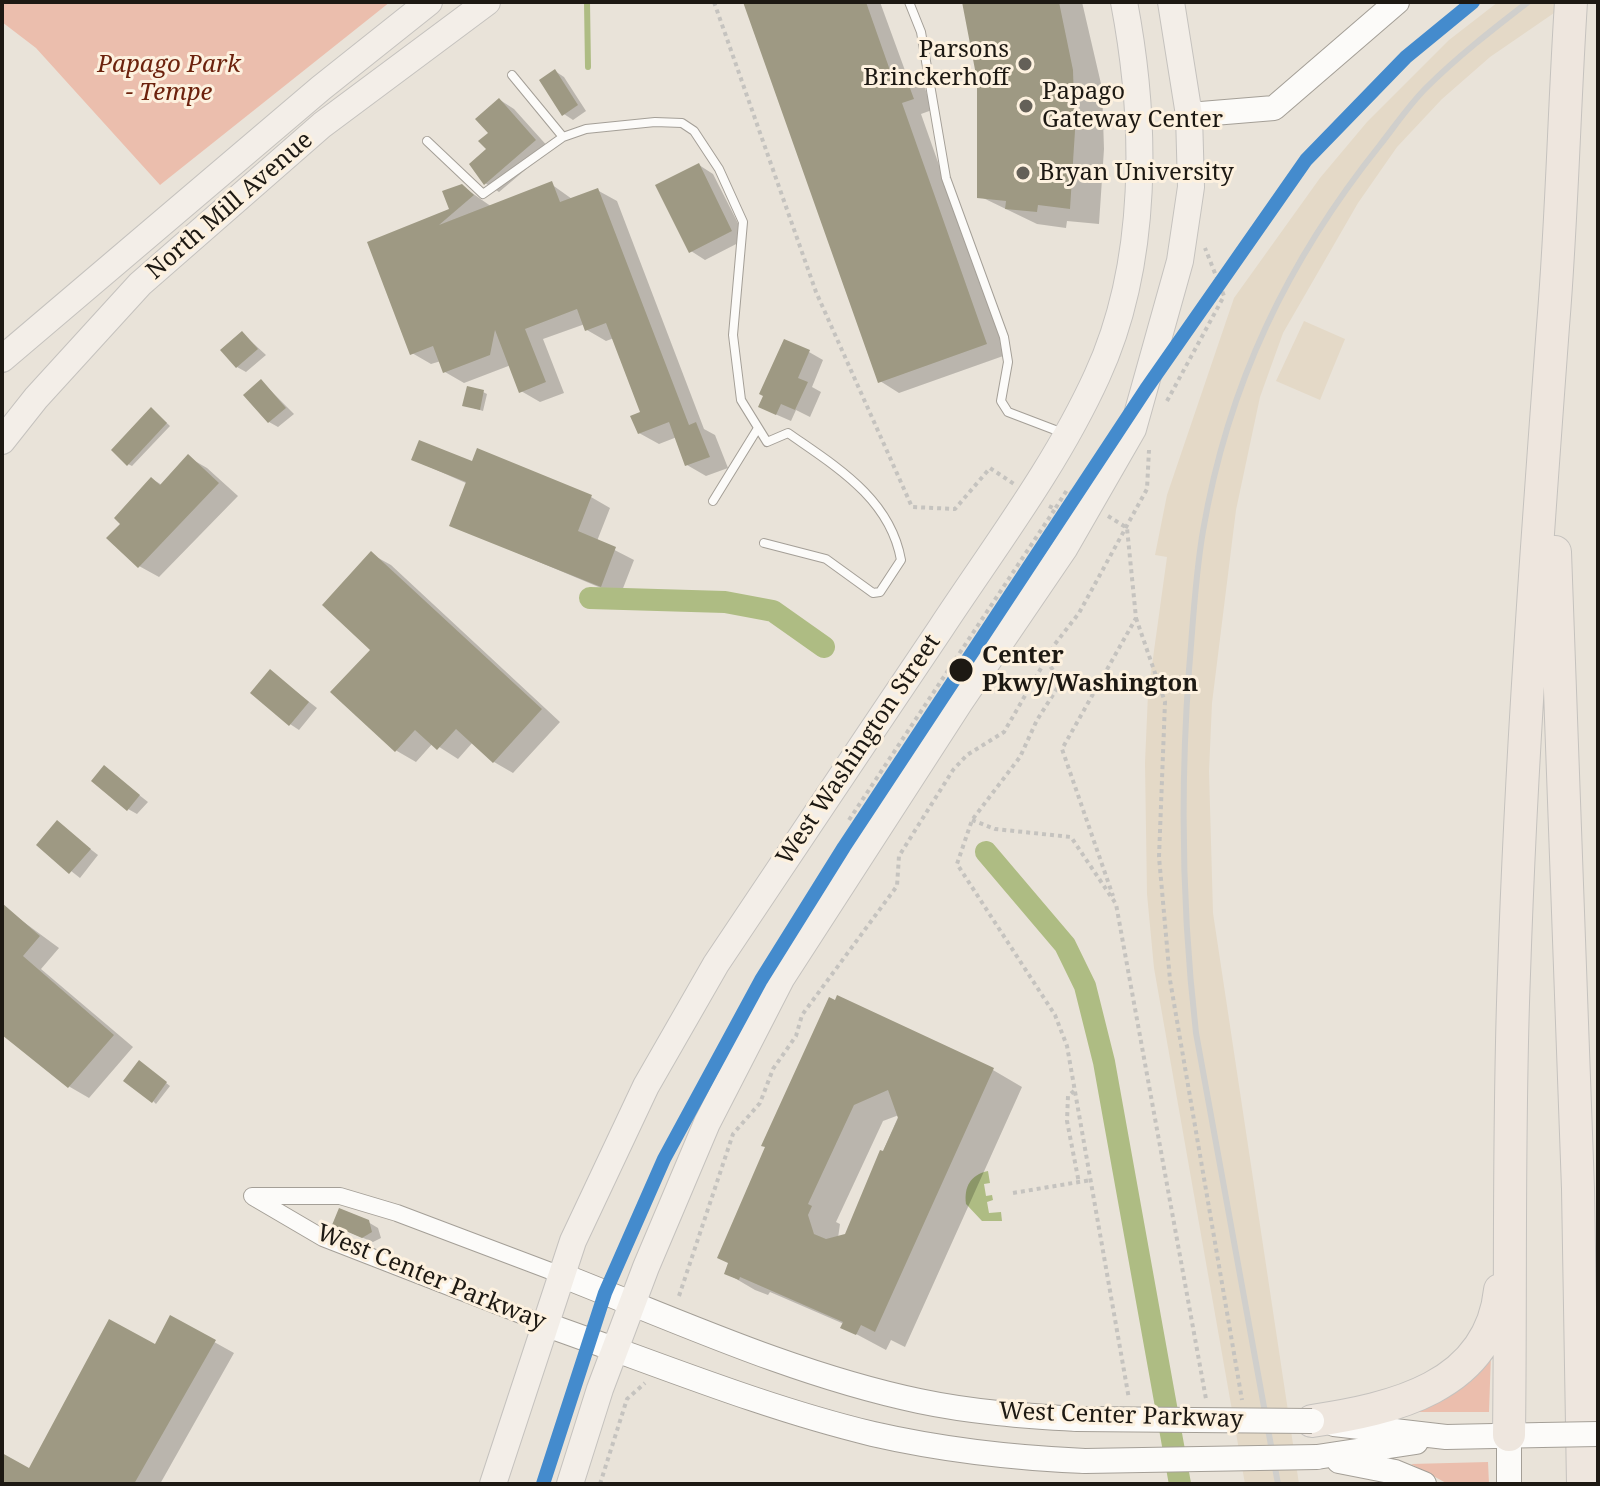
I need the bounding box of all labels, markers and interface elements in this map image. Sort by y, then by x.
place label: Parsons Brinckerhoff [863,36,1009,92]
park label: Papago Park - Tempe [97,51,241,107]
marker: Parsons Brinckerhoff [1016,55,1034,73]
place label: Papago Gateway Center [1042,78,1223,134]
marker: Papago Gateway Center [1017,97,1035,115]
street label: North Mill Avenue [141,126,319,286]
place label: Bryan University [1039,159,1234,187]
marker: Bryan University [1014,164,1032,182]
street label: West Washington Street [771,629,947,871]
place label: Center Pkwy/Washington [982,642,1198,698]
marker: Center Pkwy/Washington [947,656,975,684]
street label: West Center Parkway [312,1219,550,1337]
street label: West Center Parkway [998,1397,1244,1435]

